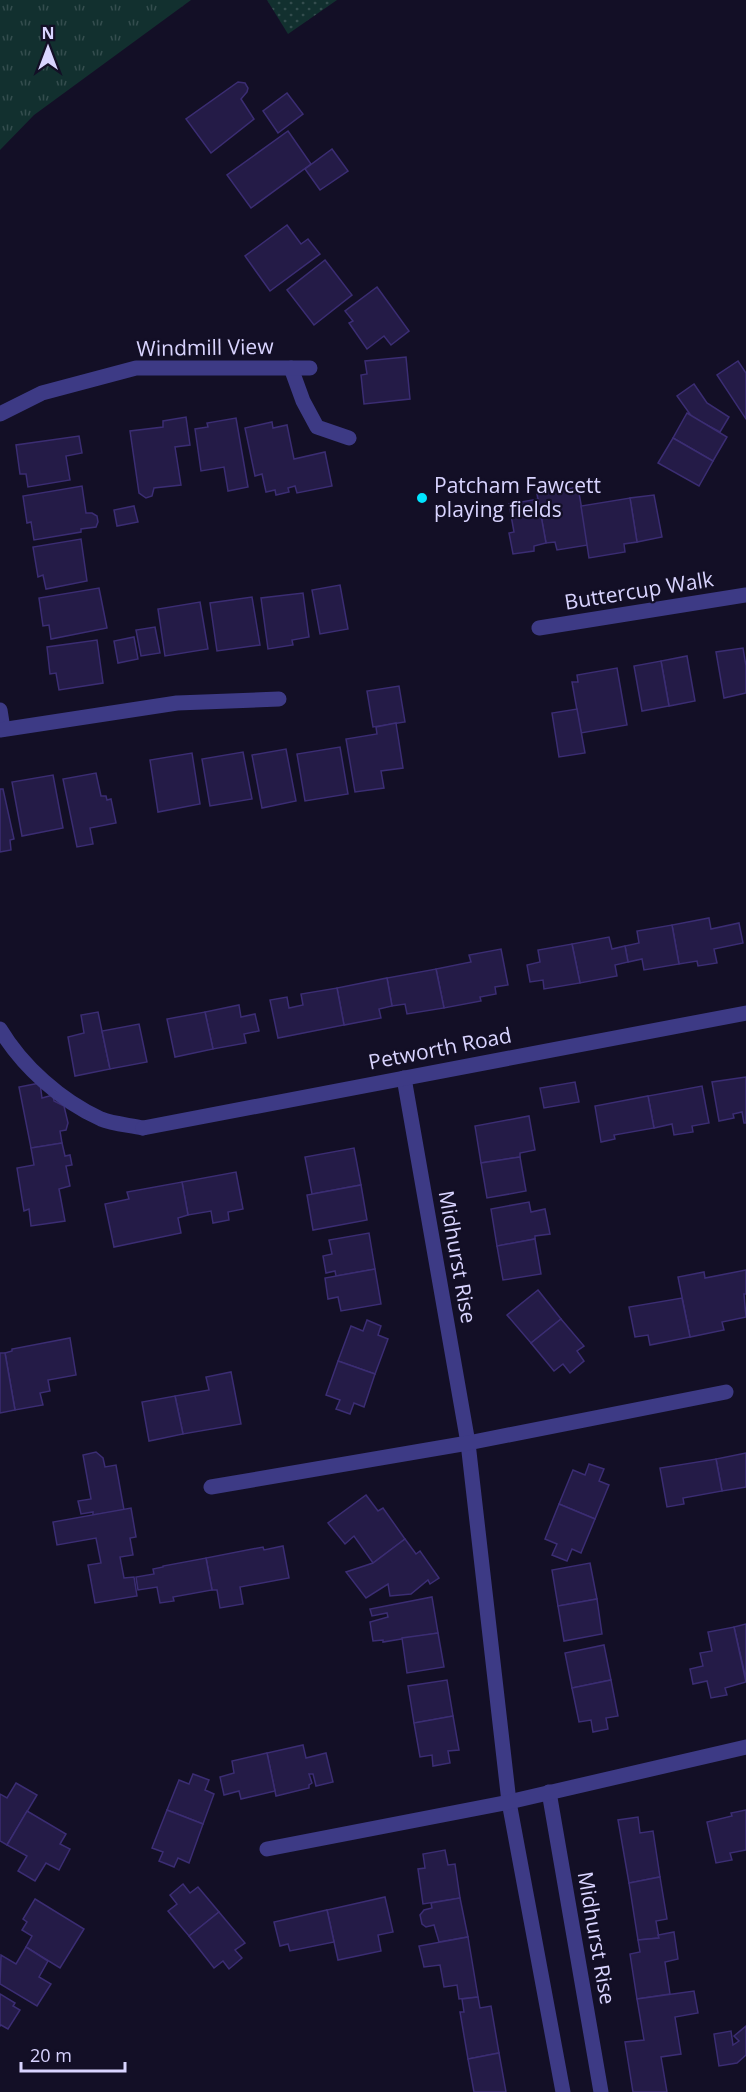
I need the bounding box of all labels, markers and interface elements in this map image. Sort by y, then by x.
north arrow [18,18,78,78]
text: N [41,22,55,44]
street label: Windmill View [136,332,274,362]
place label: Patcham Fawcett playing fields [434,471,601,523]
marker: Patcham Fawcett playing fields [415,491,429,505]
street label: Buttercup Walk [562,564,715,616]
street label: Petworth Road [366,1020,514,1076]
street label: Midhurst Rise [433,1188,483,1325]
street label: Midhurst Rise [572,1869,622,2006]
scale bar [21,2035,124,2073]
text: 20 m [30,2043,72,2067]

